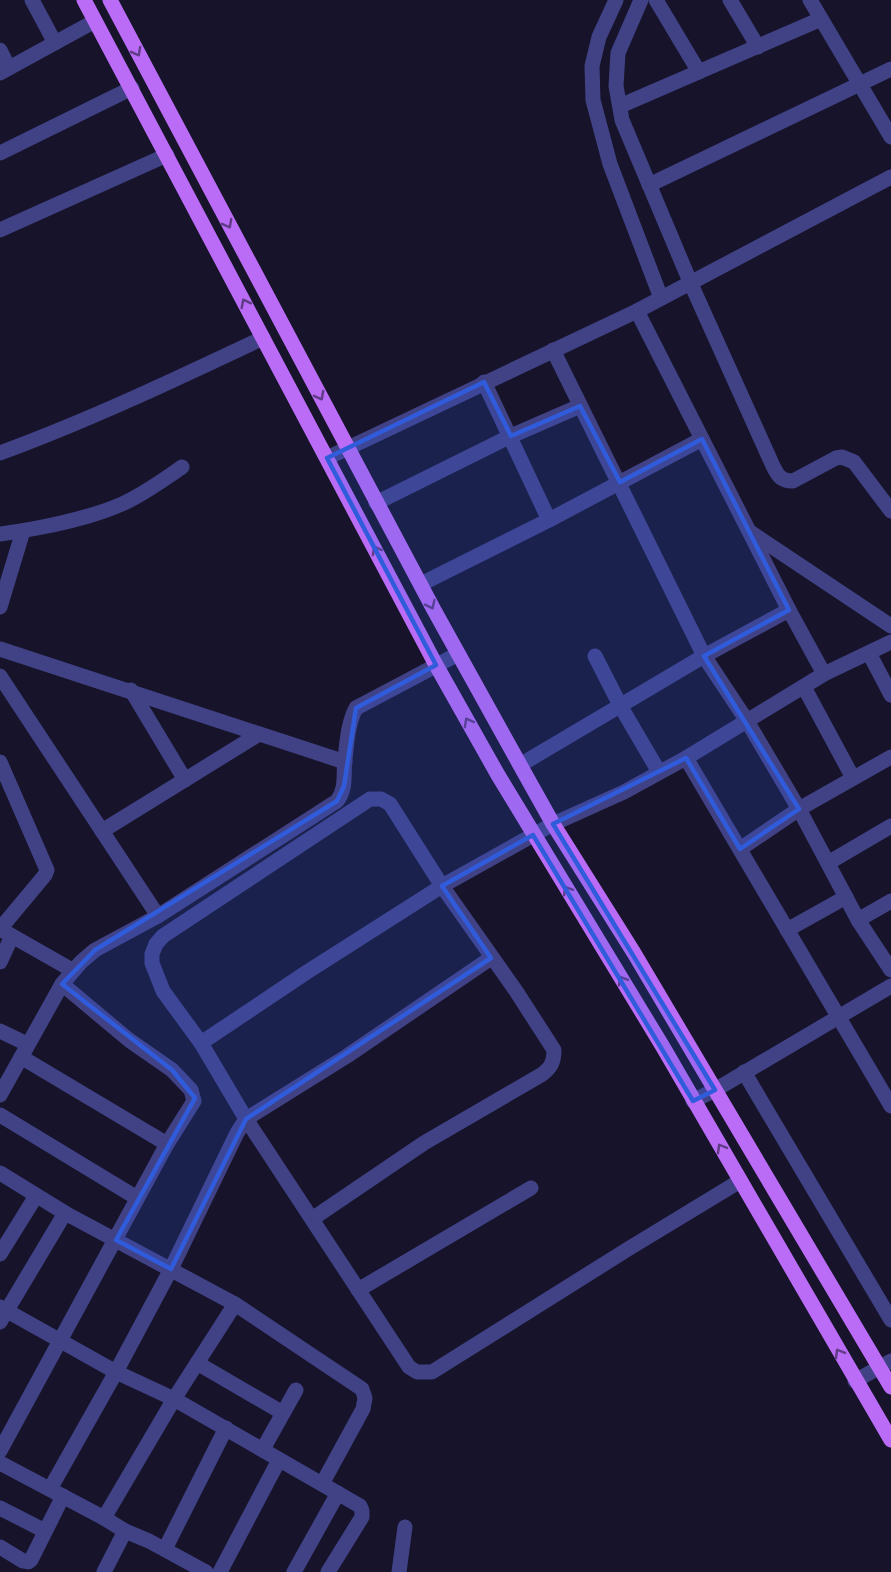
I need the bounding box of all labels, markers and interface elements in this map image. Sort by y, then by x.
one-way arrow [130,45,141,56]
one-way arrow [221,218,233,229]
one-way arrow [241,299,252,310]
one-way arrow [313,390,324,400]
one-way arrow [372,546,383,556]
one-way arrow [424,599,436,610]
one-way arrow [464,718,475,728]
one-way arrow [563,886,574,897]
one-way arrow [618,976,630,986]
one-way arrow [717,1144,728,1154]
one-way arrow [835,1349,847,1359]

